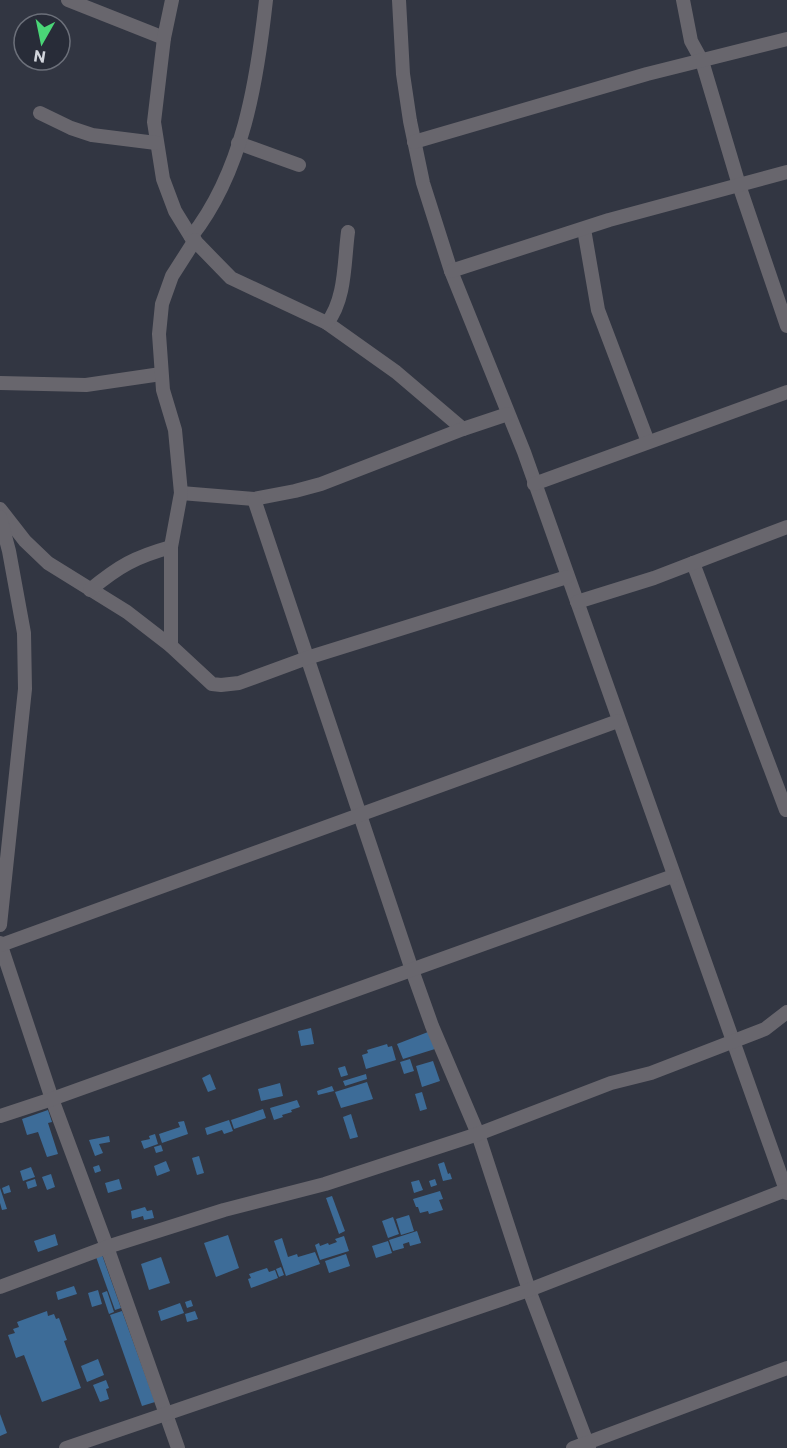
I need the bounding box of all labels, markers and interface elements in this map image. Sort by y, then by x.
north arrow [12,12,72,72]
text: N [32,47,47,68]

